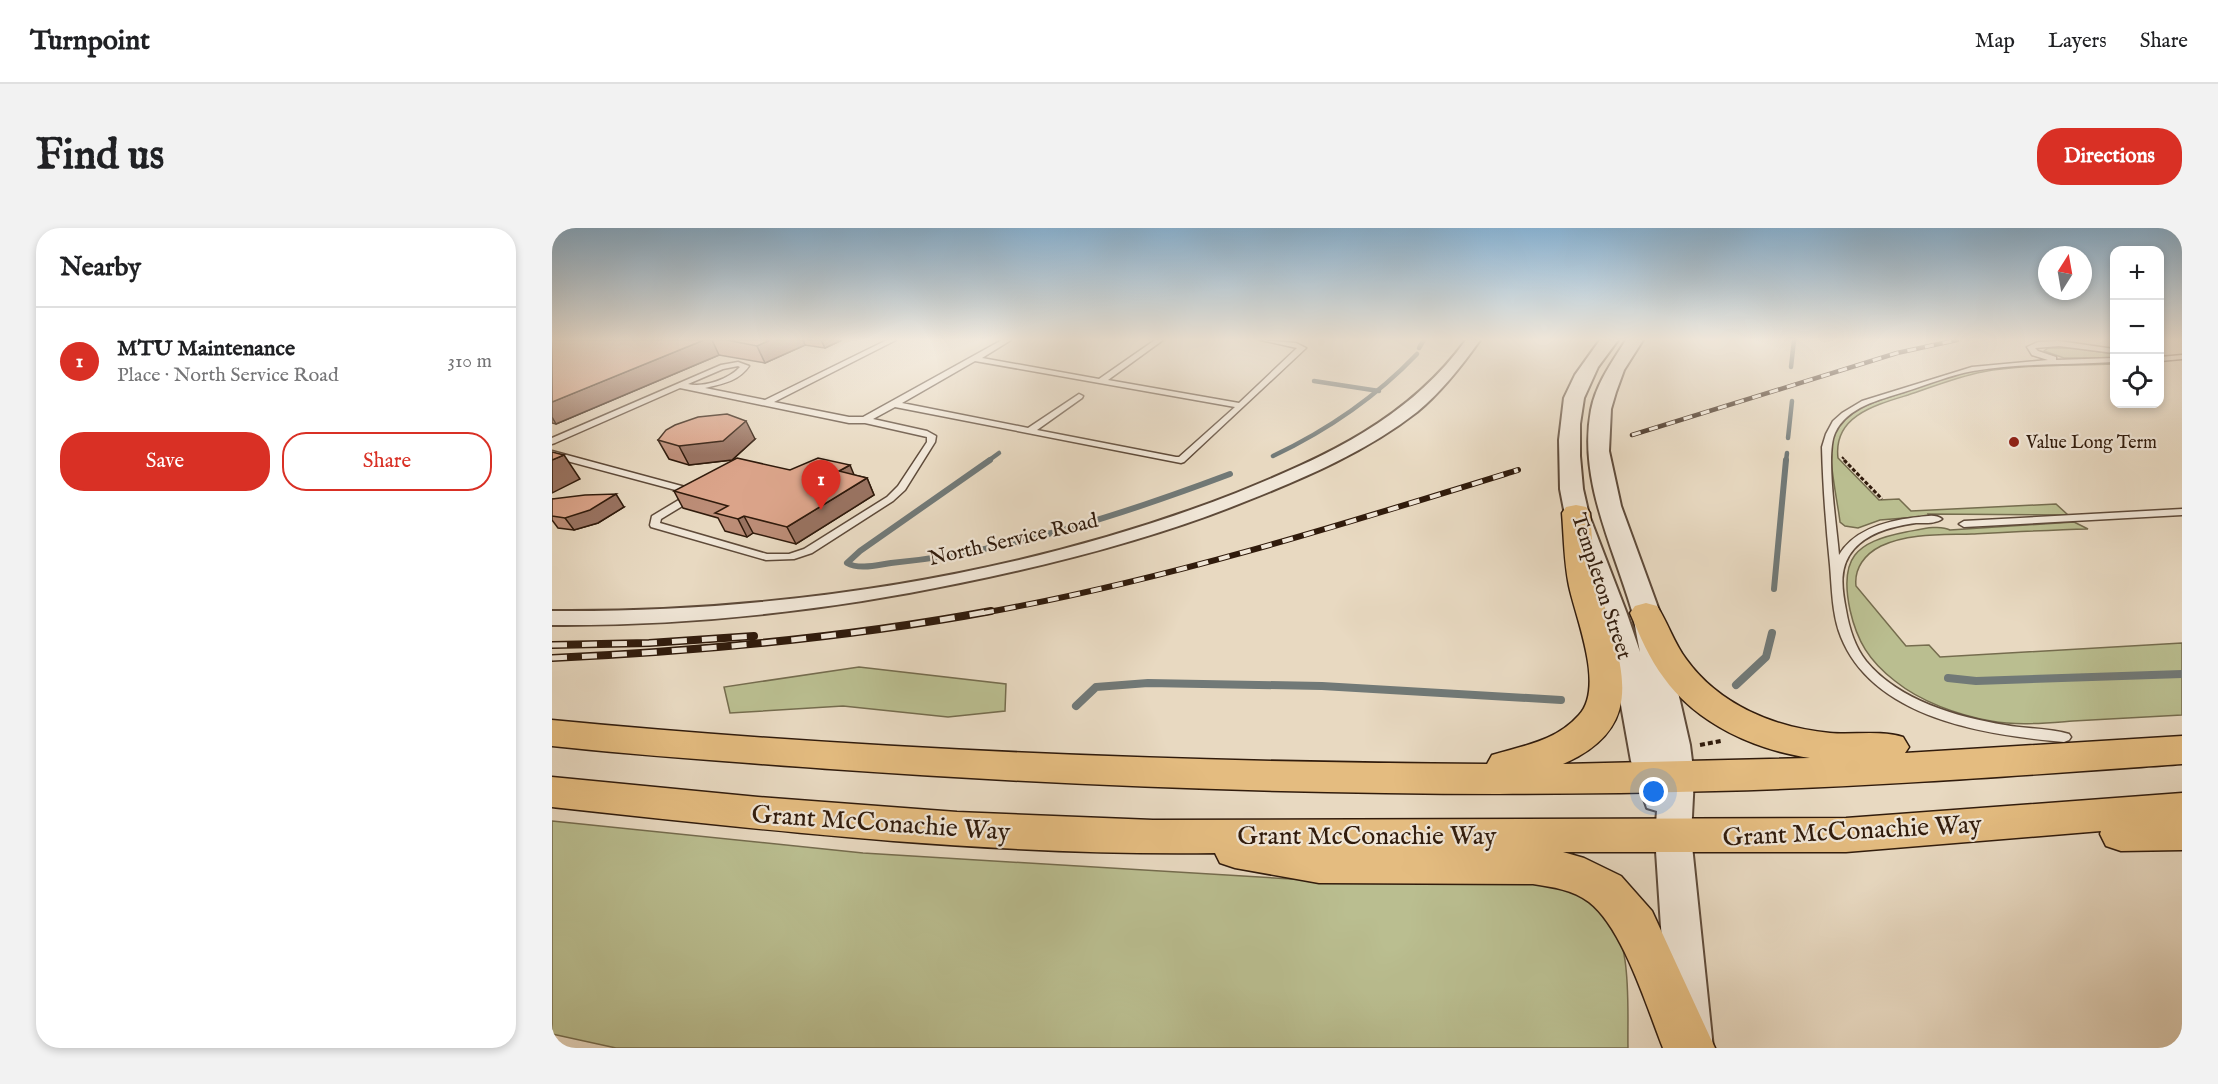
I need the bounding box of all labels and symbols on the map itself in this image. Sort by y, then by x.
north arrow [2038,246,2092,300]
place label: Value Long Term [2025,432,2157,455]
marker: Value Long Term [2007,435,2021,449]
pin: 1 [802,460,840,510]
street label: North Service Road [926,508,1102,573]
street label: Templeton Street [1564,510,1637,663]
your location [1639,777,1668,806]
street label: Grant McConachie Way [750,798,1012,849]
street label: Grant McConachie Way [1722,808,1983,855]
street label: Grant McConachie Way [1237,820,1497,853]

